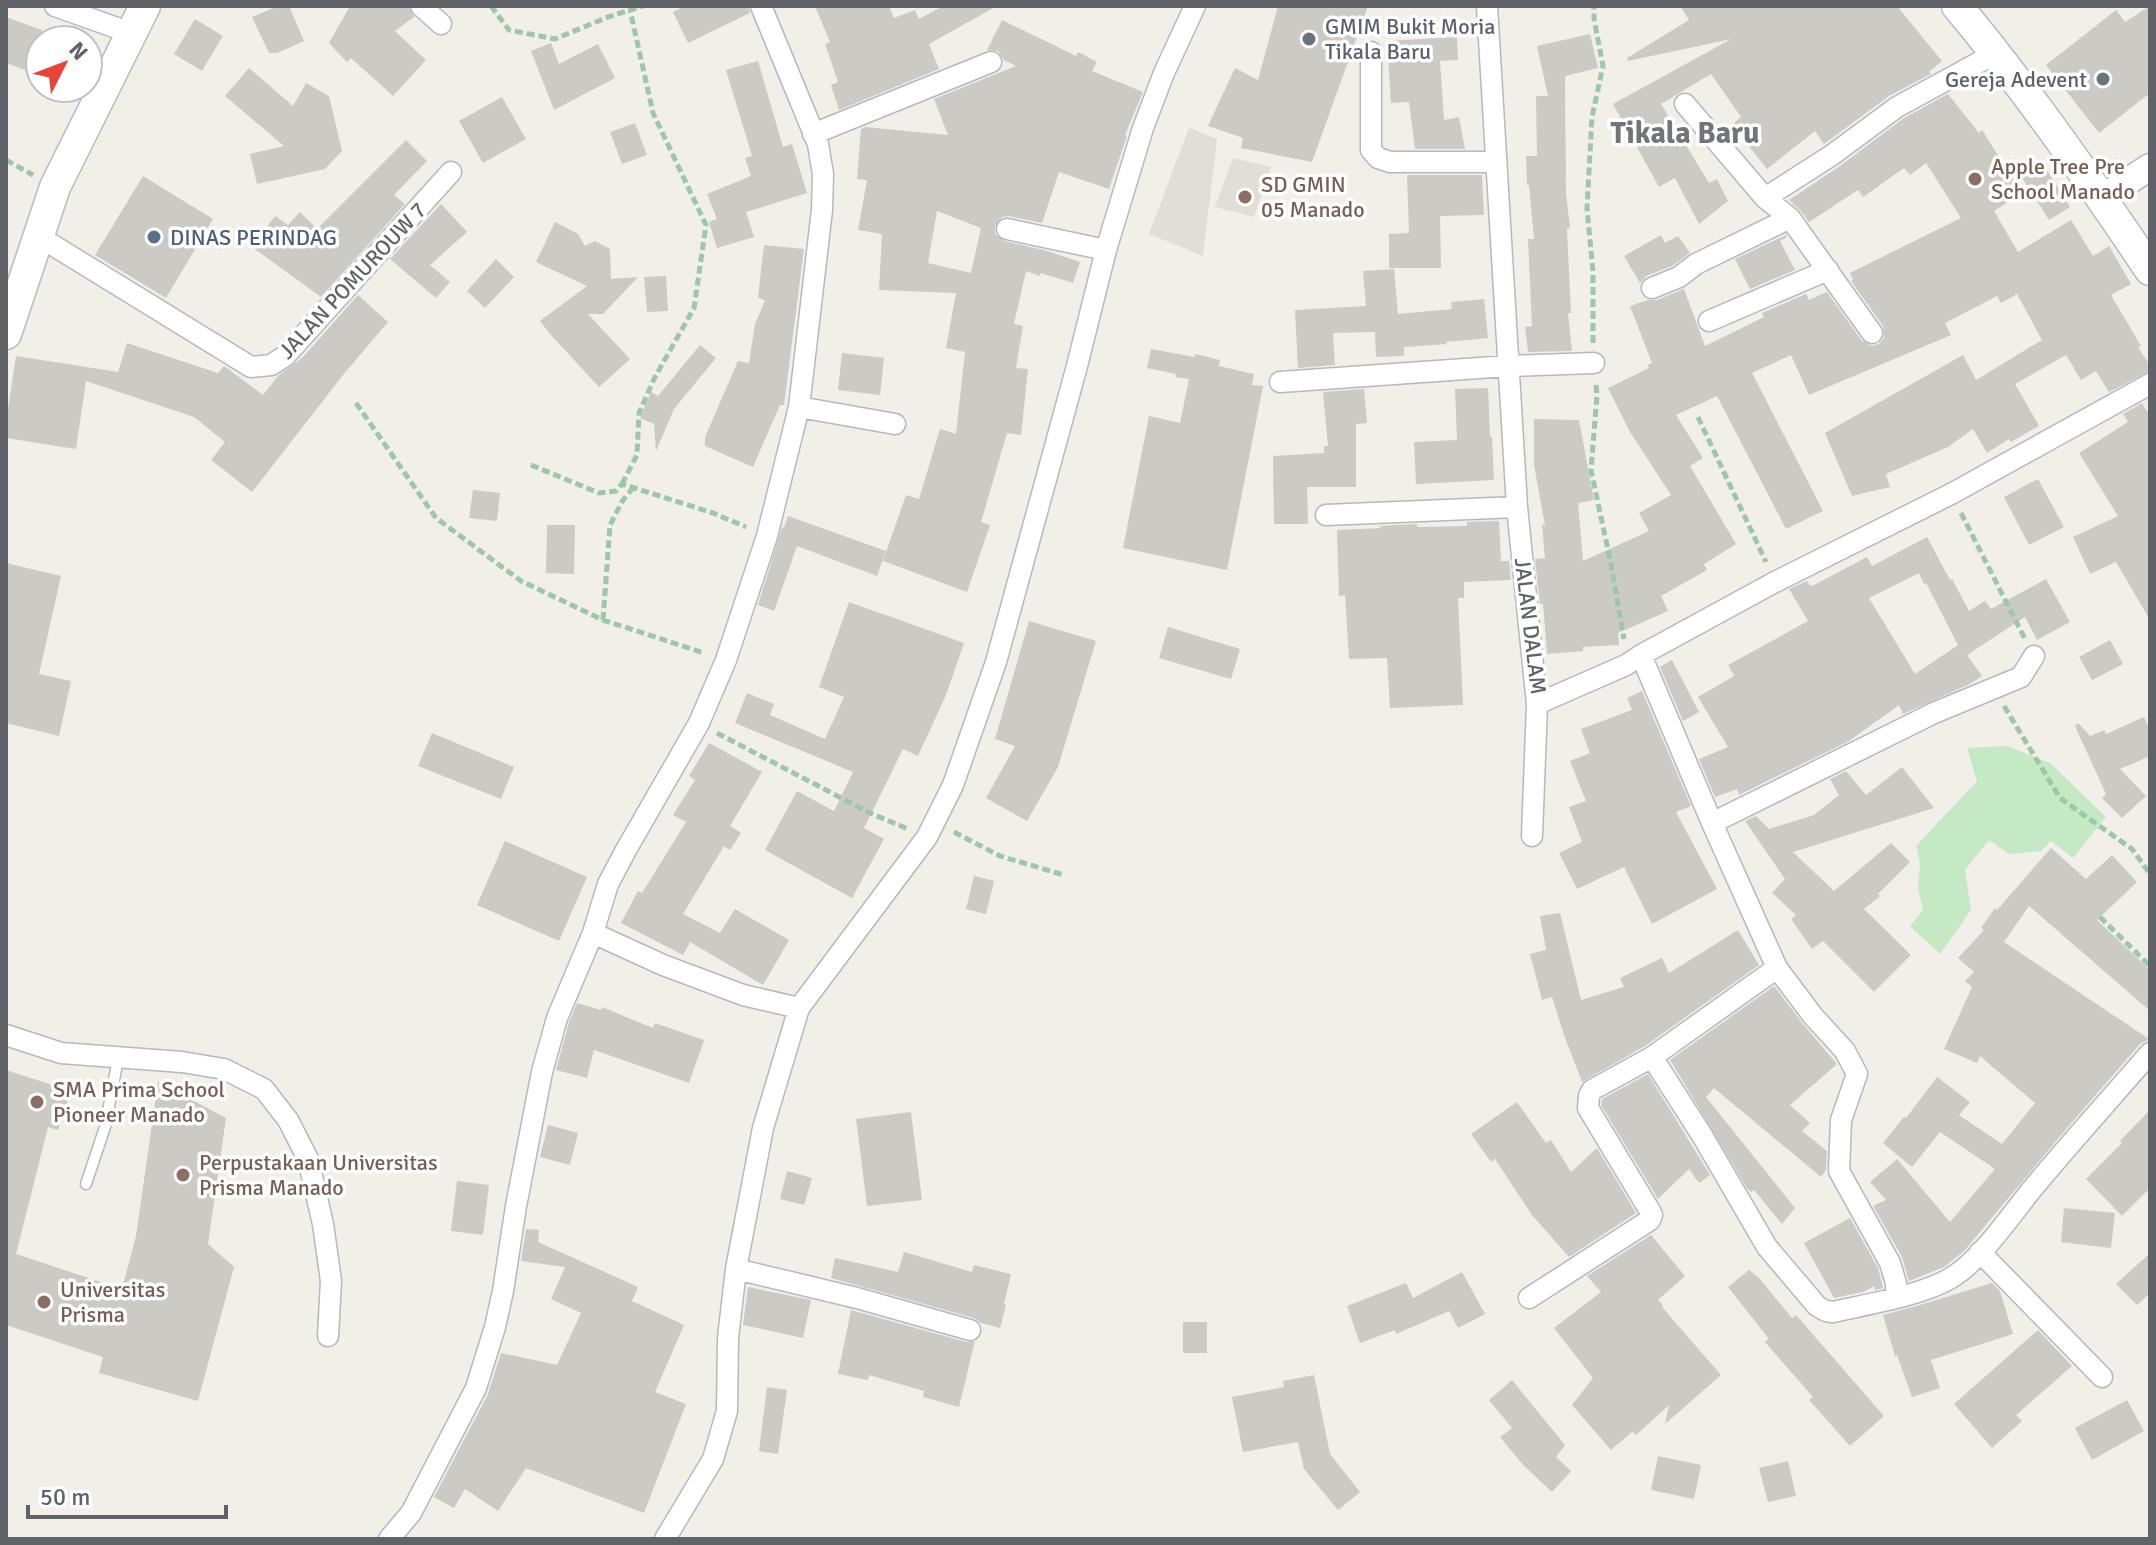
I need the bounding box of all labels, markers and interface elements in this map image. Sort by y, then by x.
place label: GMIM Bukit Moria Tikala Baru [1325,13,1495,65]
north arrow [24,24,104,104]
marker: GMIM Bukit Moria Tikala Baru [1300,30,1318,48]
text: N [63,36,94,66]
place label: Gereja Adevent [1945,66,2087,93]
marker: Gereja Adevent [2094,70,2112,88]
district label: Tikala Baru [1611,115,1759,152]
place label: Apple Tree Pre School Manado [1991,153,2135,205]
marker: Apple Tree Pre School Manado [1966,170,1984,188]
place label: SD GMIN 05 Manado [1261,171,1365,223]
marker: SD GMIN 05 Manado [1236,188,1254,206]
street label: JALAN POMUROUW 7 [273,196,432,364]
place label: DINAS PERINDAG [170,224,337,251]
marker: DINAS PERINDAG [145,228,163,246]
street label: JALAN DALAM [1509,556,1552,696]
place label: SMA Prima School Pioneer Manado [53,1076,225,1128]
marker: SMA Prima School Pioneer Manado [28,1093,46,1111]
place label: Perpustakaan Universitas Prisma Manado [199,1149,438,1201]
marker: Perpustakaan Universitas Prisma Manado [174,1166,192,1184]
place label: Universitas Prisma [60,1276,165,1328]
marker: Universitas Prisma [35,1293,53,1311]
scale bar [28,1469,226,1519]
text: 50 m [40,1482,90,1512]

